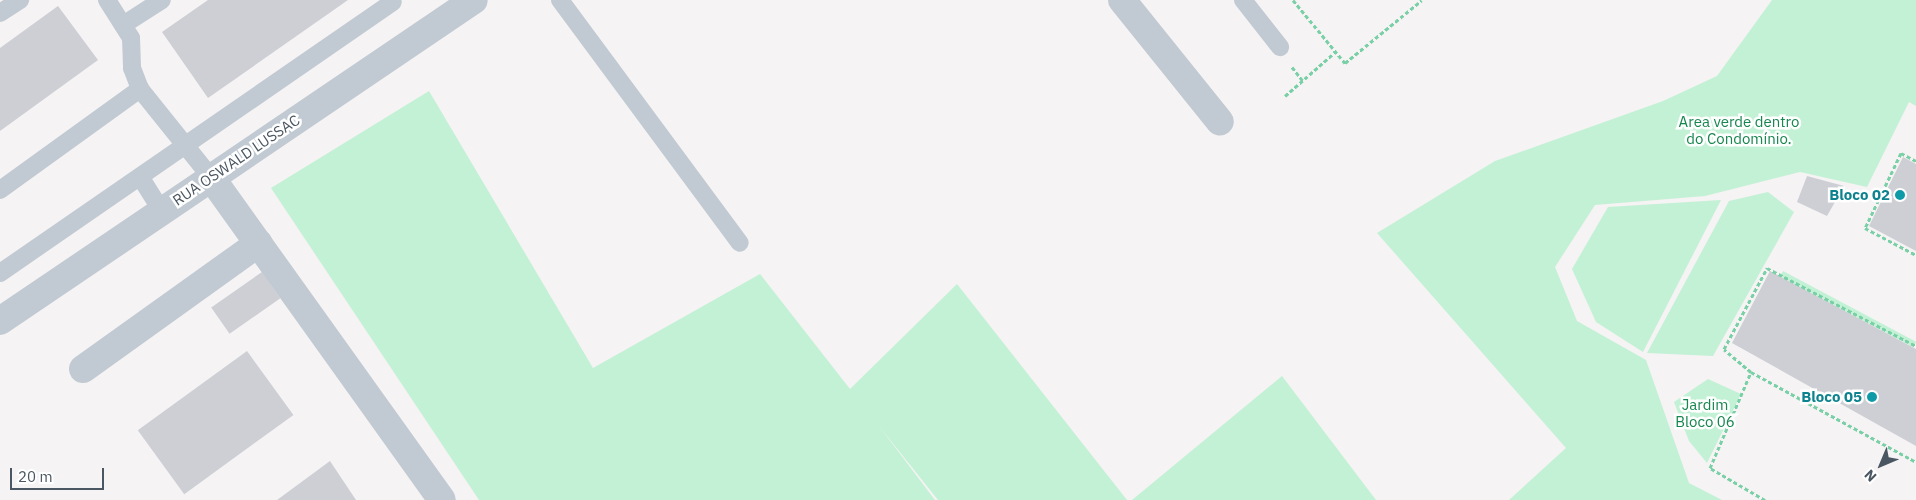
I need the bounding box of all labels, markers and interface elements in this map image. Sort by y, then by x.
street label: RUA OSWALD LUSSAC [169,111,303,209]
park label: Area verde dentro do Condomínio. [1679,112,1799,147]
place label: Bloco 02 [1829,186,1890,204]
marker: Bloco 02 [1894,189,1906,201]
place label: Bloco 05 [1801,388,1862,406]
marker: Bloco 05 [1866,391,1878,403]
park label: Jardim Bloco 06 [1675,395,1735,430]
north arrow [1856,440,1906,490]
scale bar [12,458,106,490]
text: N [1860,466,1880,486]
text: 20 m [18,467,53,486]

